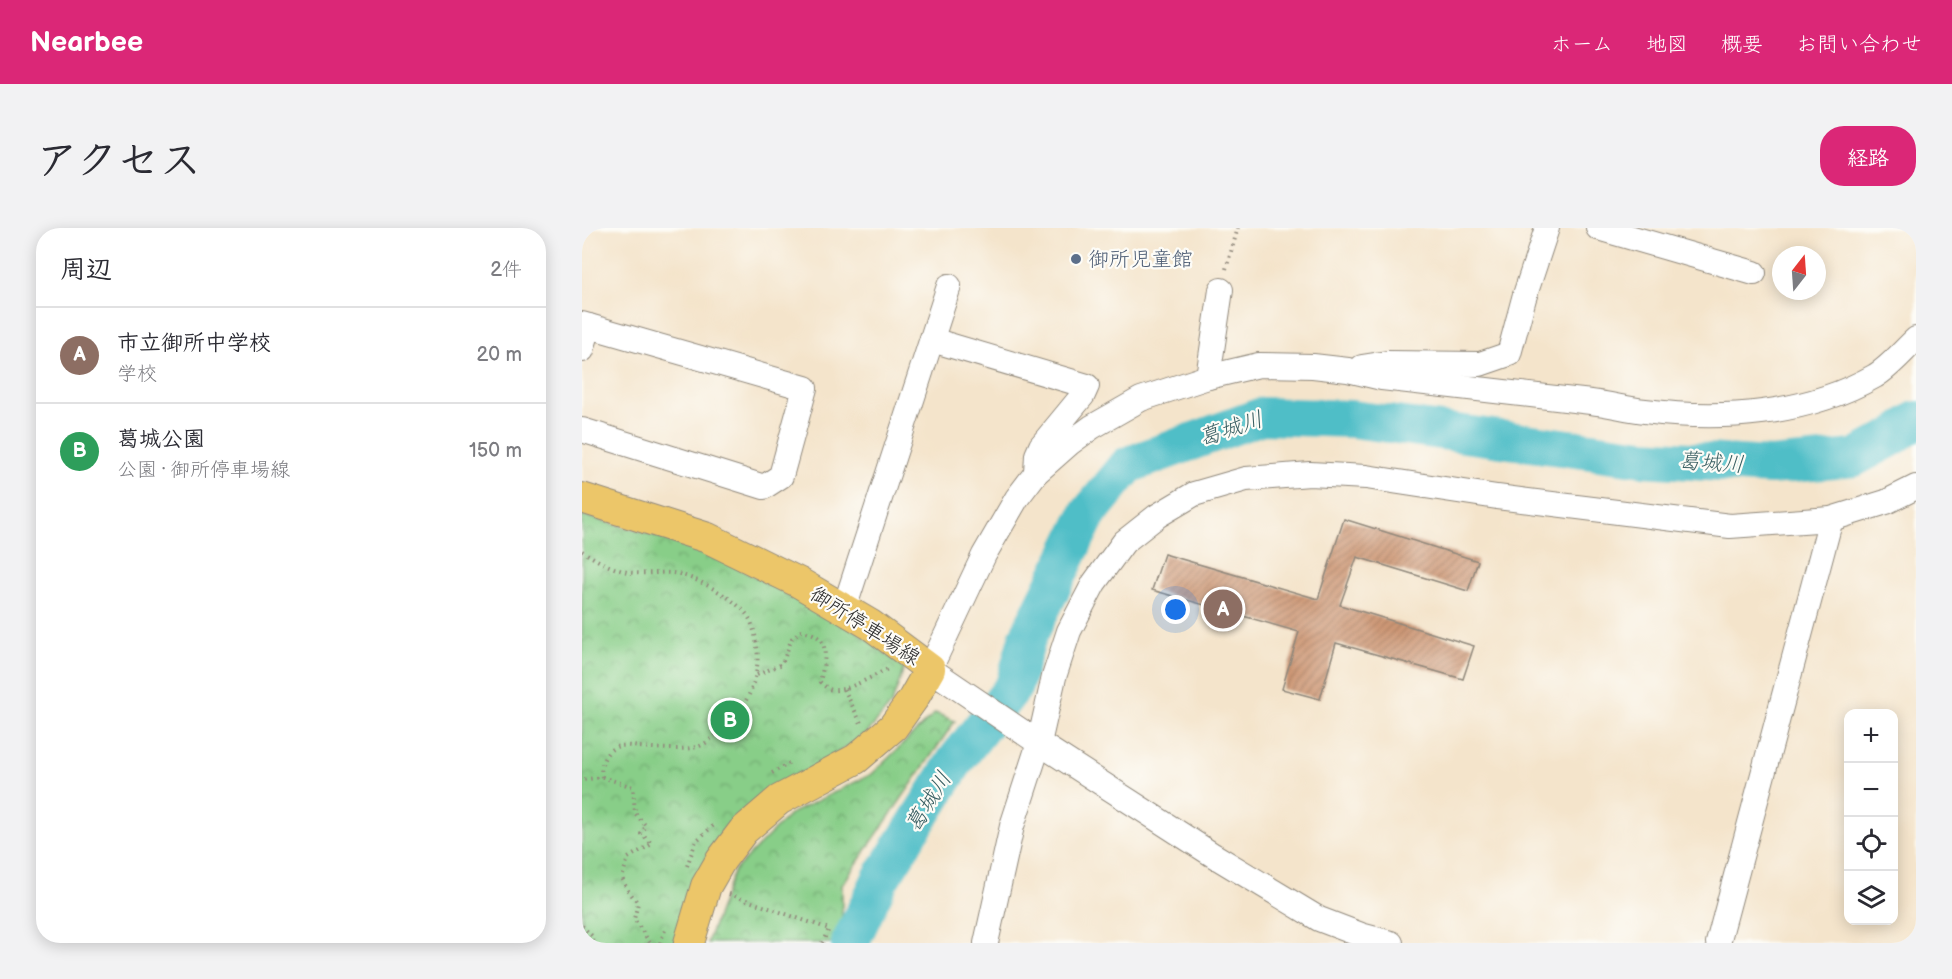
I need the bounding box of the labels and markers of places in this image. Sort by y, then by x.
place label: 御所児童館 [1088,247,1193,272]
marker: 御所児童館 [1069,252,1083,266]
pin: A [1204,586,1242,632]
pin: B [710,698,750,742]

